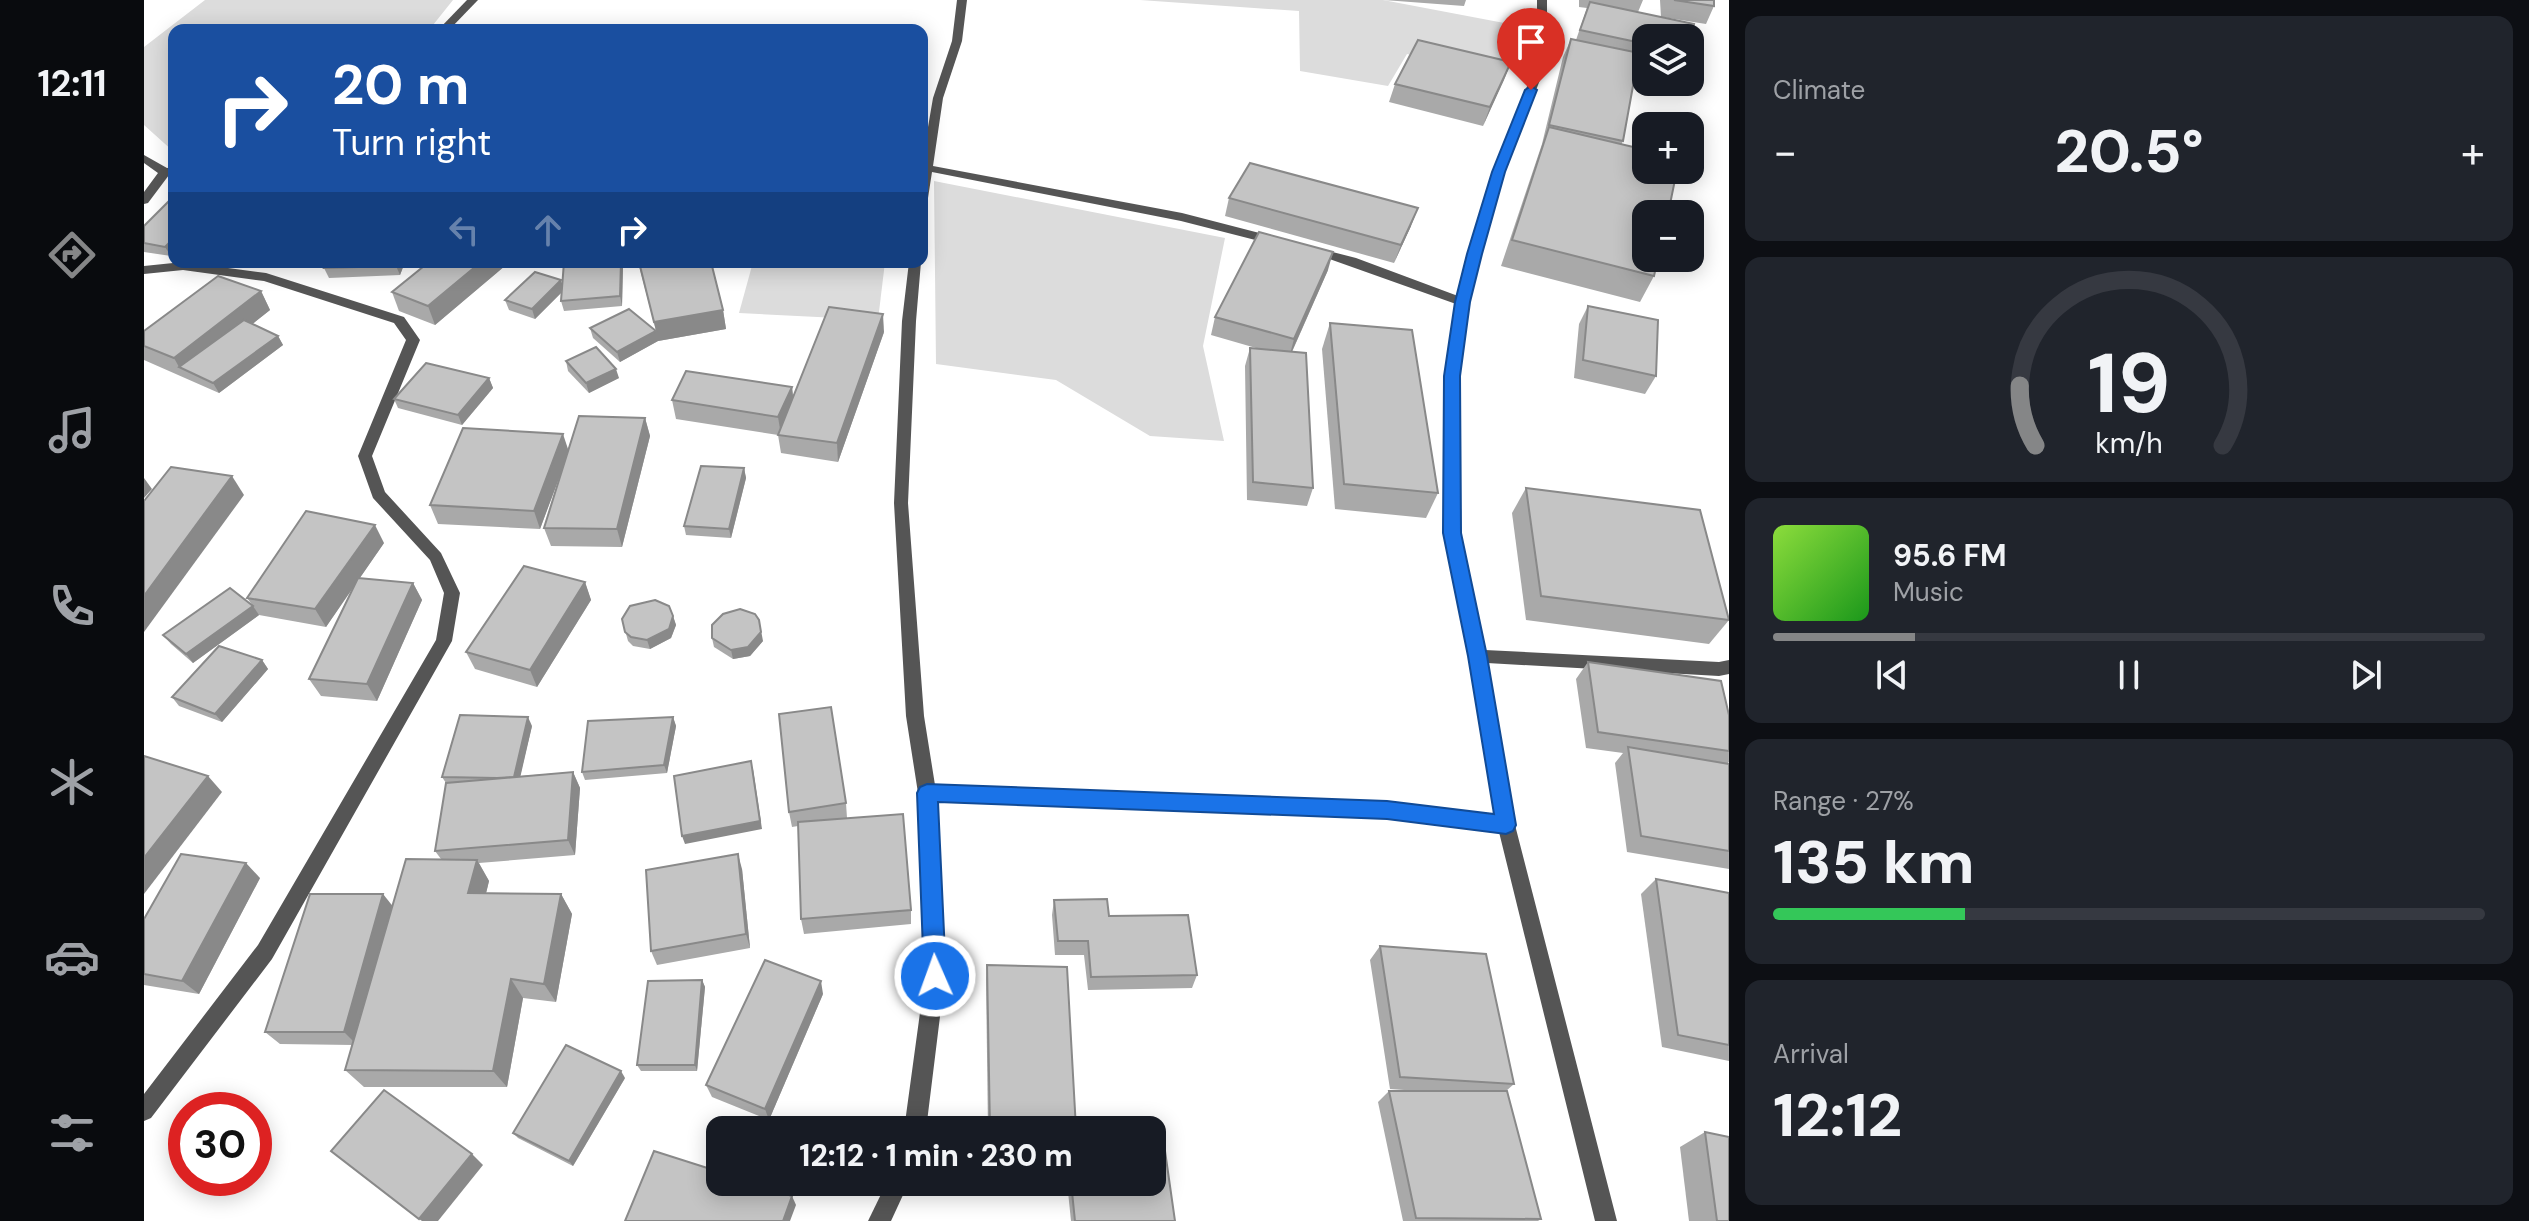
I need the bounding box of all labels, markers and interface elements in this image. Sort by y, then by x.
pin [1497,8,1565,90]
icon: arrive [1509,20,1553,64]
map controls [1632,24,1704,272]
button: layers [1632,24,1704,96]
text: 20 m [332,48,469,121]
icon: right [200,56,304,160]
text: 12:11 [37,60,107,107]
text: Climate [1773,73,1865,107]
button: + [1632,112,1704,184]
text: 20.5° [2054,112,2204,191]
text: Turn right [332,119,491,166]
text: − [1773,123,1797,181]
text: + [2461,123,2485,181]
button: − [1632,200,1704,272]
icon: left [442,208,486,252]
icon: ahead [526,208,570,252]
icon: right [610,208,654,252]
icon: directions [44,227,100,283]
text: 19 [2087,328,2171,437]
icon: music [44,402,100,458]
text: km/h [2095,425,2163,462]
text: 95.6 FM [1893,536,2007,575]
text: Music [1893,575,1964,609]
icon: phone [44,578,100,634]
icon: previous [1870,653,1914,697]
icon: pause [2107,653,2151,697]
icon: next [2344,653,2388,697]
icon: climate [44,754,100,810]
text: Range · 27% [1773,784,1914,818]
text: 135 km [1773,823,1975,902]
icon: car [44,929,100,985]
position arrow [893,934,977,1018]
text: Arrival [1773,1037,1849,1071]
text: 12:12 [1773,1076,1902,1155]
speed limit sign: 30 [168,1092,272,1196]
icon: filters [44,1105,100,1161]
text: 12:12 · 1 min · 230 m [799,1136,1073,1175]

